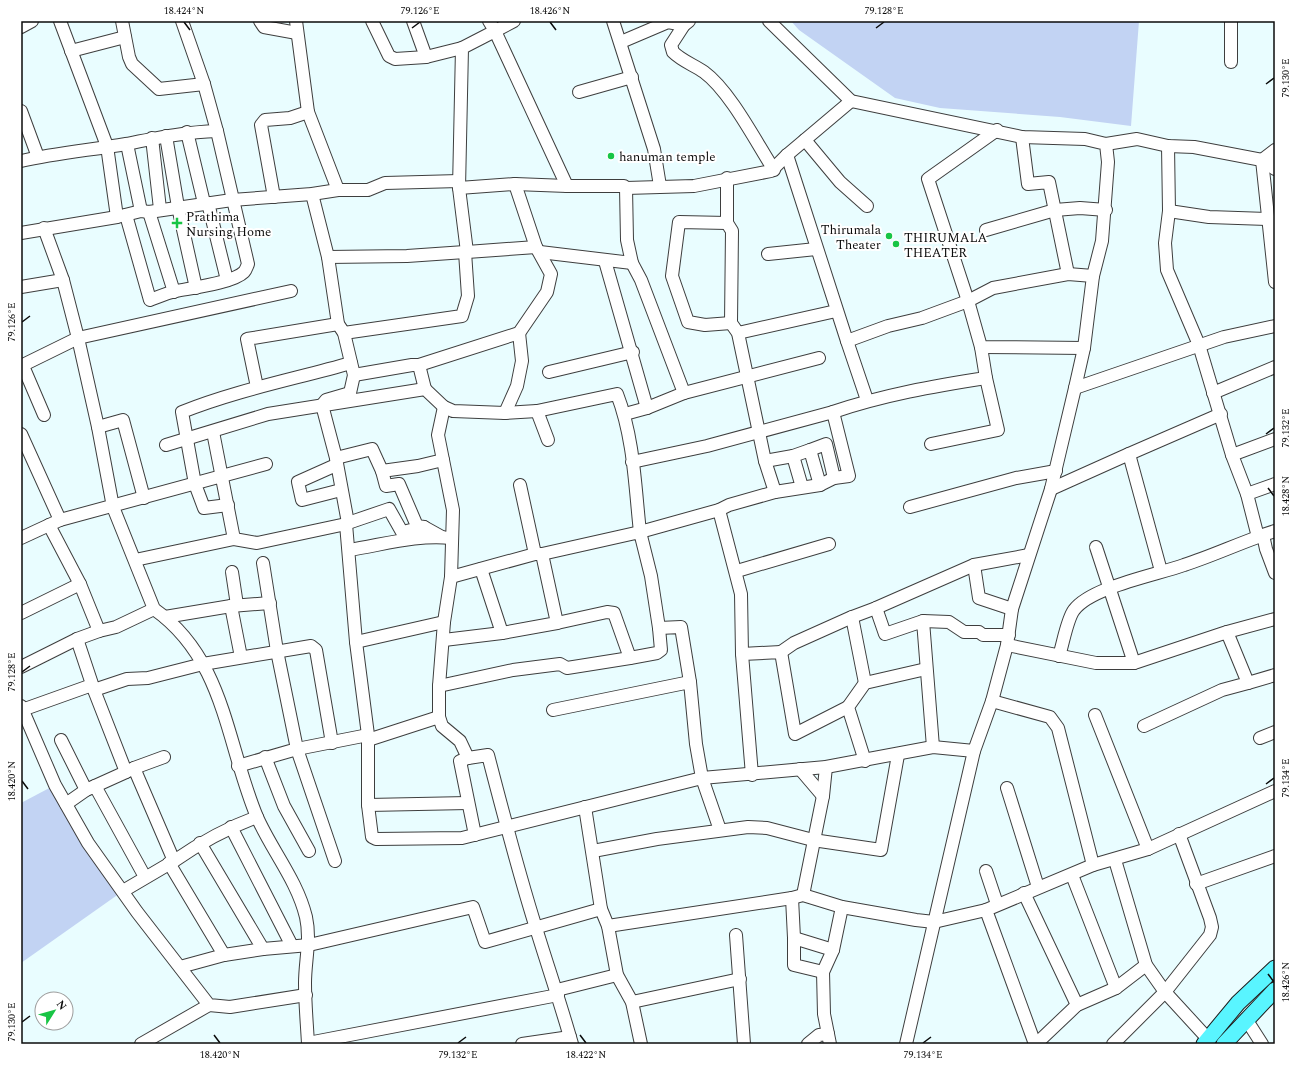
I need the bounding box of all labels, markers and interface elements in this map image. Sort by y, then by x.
text: 18.424°N [164,3,204,19]
text: 79.126°E [400,3,440,19]
text: 18.426°N [530,3,570,19]
text: 79.128°E [864,3,904,19]
text: 79.130°E [1278,58,1294,98]
place label: hanuman temple [619,147,716,167]
marker: hanuman temple [606,151,616,161]
place label: Prathima Nursing Home [186,207,271,242]
marker: Prathima Nursing Home [171,217,183,229]
place label: Thirumala Theater [821,220,882,255]
place label: THIRUMALA THEATER [904,228,987,263]
marker: Thirumala Theater [884,231,894,241]
marker: THIRUMALA THEATER [891,239,901,249]
text: 79.126°E [4,302,20,342]
text: 79.132°E [1278,408,1294,448]
text: 18.428°N [1278,476,1294,516]
text: 79.128°E [4,652,20,692]
text: 79.134°E [1278,758,1294,798]
text: 18.420°N [4,761,20,801]
text: 18.426°N [1278,962,1294,1002]
north arrow [34,991,74,1031]
text: N [52,997,71,1014]
text: 79.130°E [4,1002,20,1042]
text: 18.420°N [200,1047,240,1063]
text: 79.132°E [438,1047,478,1063]
text: 18.422°N [566,1047,606,1063]
text: 79.134°E [903,1047,943,1063]

